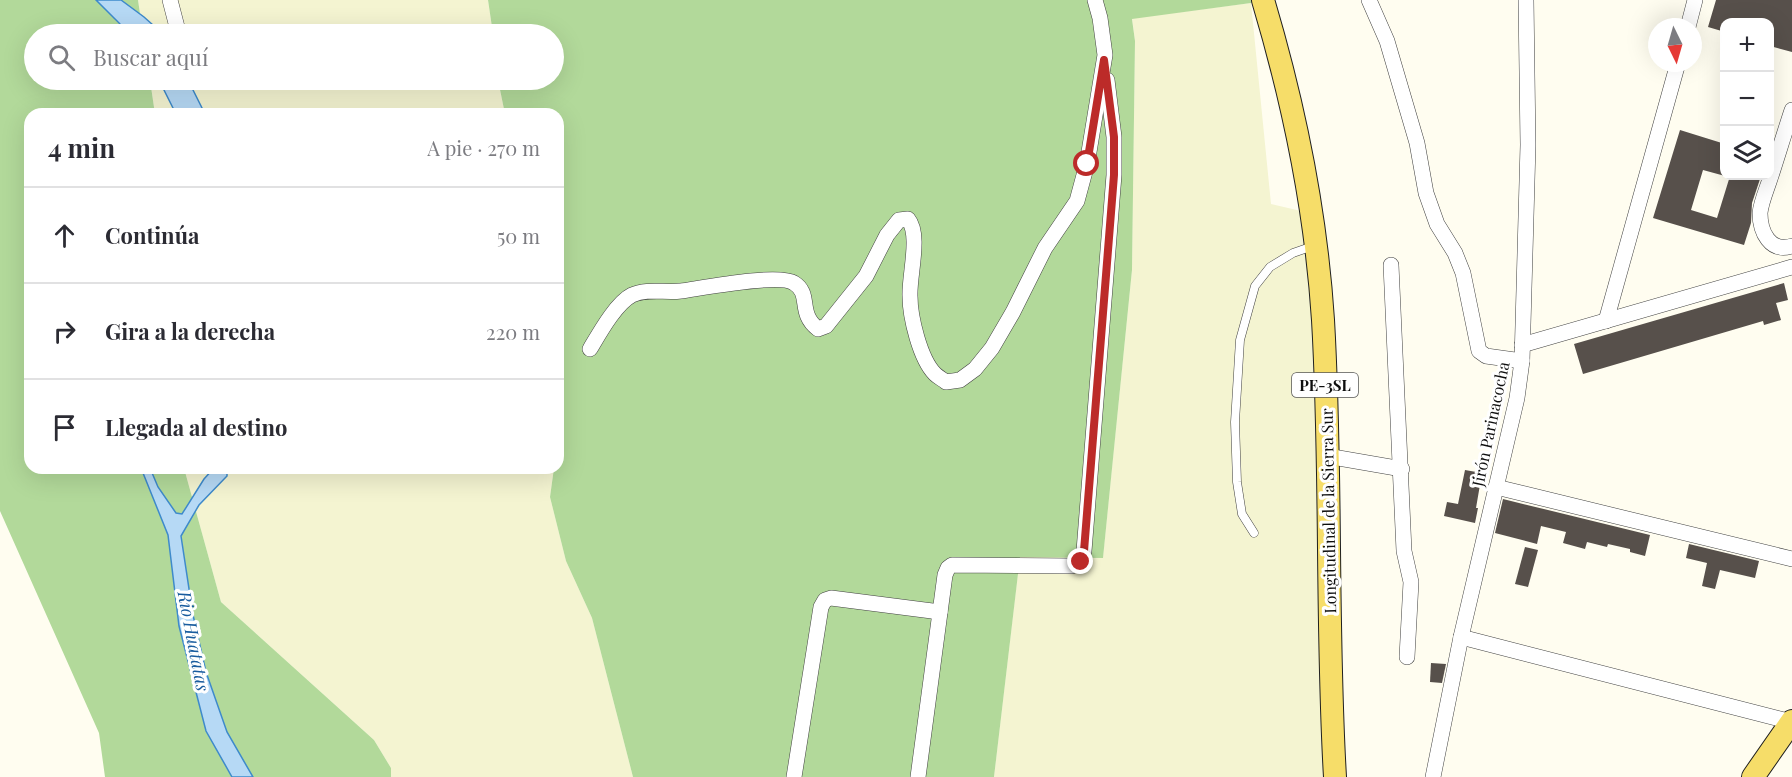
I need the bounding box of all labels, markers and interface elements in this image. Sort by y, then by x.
north arrow [1648,18,1702,72]
map controls [1720,18,1774,180]
button: + [1720,18,1774,72]
search box [24,24,564,90]
icon: search [45,41,78,74]
text: Buscar aquí [93,42,208,72]
button: − [1720,72,1774,126]
button: layers [1720,126,1774,180]
text: 4 min [48,130,115,165]
text: A pie · 270 m [427,134,540,161]
route start [1073,150,1099,176]
icon: ahead [48,219,81,252]
text: Continúa [105,220,199,250]
text: 50 m [497,222,540,249]
icon: right [48,315,81,348]
text: Gira a la derecha [105,316,275,346]
text: 220 m [486,318,540,345]
street label: Jirón Parinacocha [1466,360,1513,489]
road number: PE-3SL [1292,373,1358,397]
street label: Longitudinal de la Sierra Sur [1316,408,1340,614]
icon: arrive [48,411,81,444]
text: Llegada al destino [105,412,287,442]
route end [1067,548,1093,574]
water label: Rio Huatatas [172,588,215,693]

